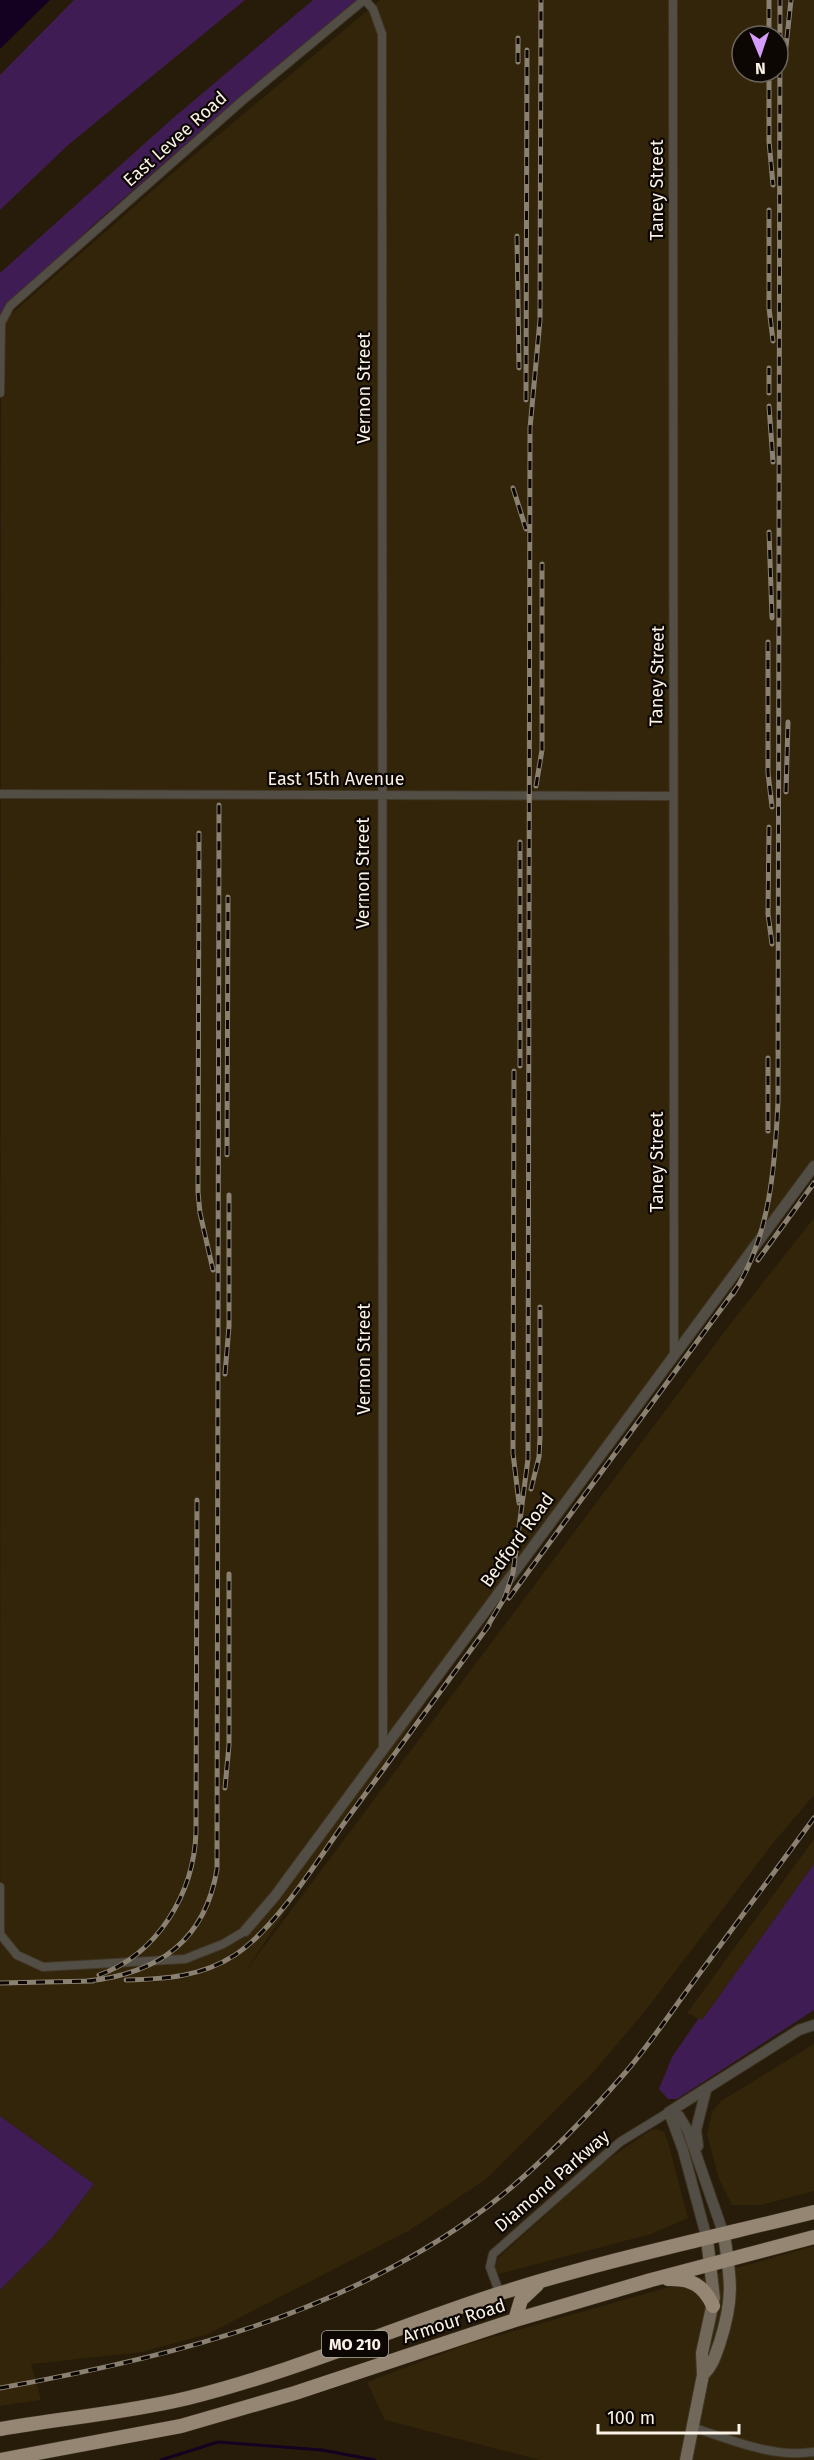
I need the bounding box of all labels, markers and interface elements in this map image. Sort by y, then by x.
north arrow [730,24,790,84]
text: N [755,59,766,78]
street label: East Levee Road [119,87,231,191]
street label: Taney Street [646,139,668,240]
street label: Vernon Street [353,332,375,444]
street label: Taney Street [645,625,669,727]
street label: East 15th Avenue [268,768,404,790]
street label: Vernon Street [352,817,374,929]
street label: Taney Street [646,1111,668,1212]
street label: Vernon Street [353,1303,375,1415]
street label: Bedford Road [475,1488,559,1592]
street label: Diamond Parkway [490,2125,614,2237]
street label: Armour Road [400,2294,508,2348]
road number: MO 210 [322,2331,388,2357]
scale bar [598,2397,739,2435]
text: 100 m [607,2407,655,2429]

